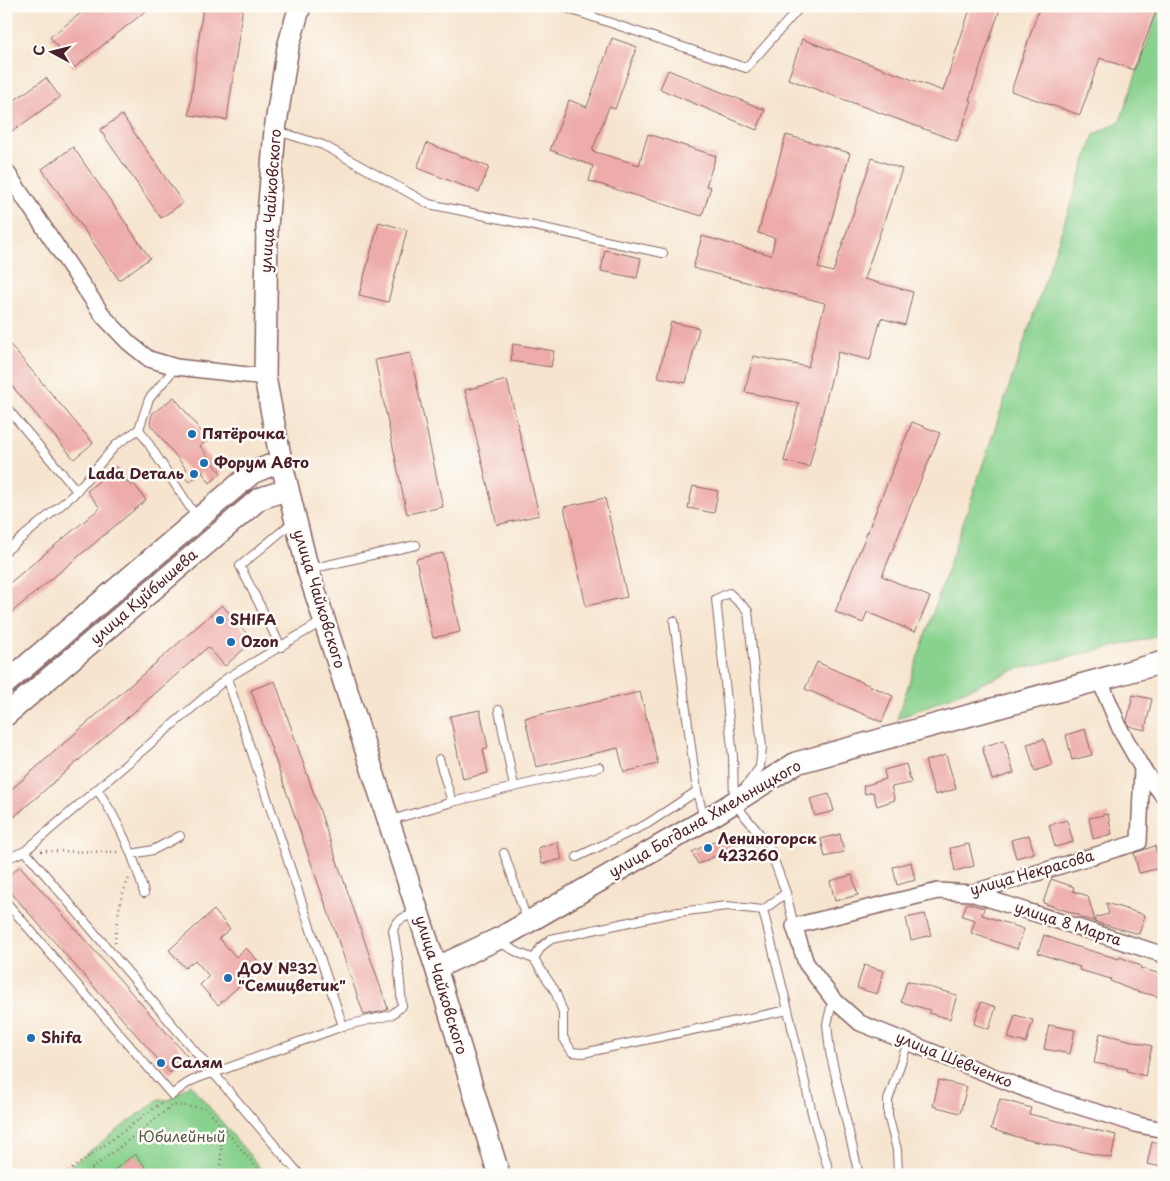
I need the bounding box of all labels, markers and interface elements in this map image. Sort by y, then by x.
north arrow [28,28,78,78]
text: С [28,44,50,57]
street label: улица Чайковского [253,128,286,274]
place label: Пятёрочка [202,421,286,444]
marker: Пятёрочка [186,428,198,440]
place label: Форум Авто [214,450,309,473]
marker: Форум Авто [198,457,210,469]
place label: Lada Dеталь [88,461,184,484]
marker: Lada Dеталь [188,468,200,480]
street label: улица Чайковского [288,526,353,671]
street label: улица Куйбышева [84,542,202,649]
place label: SHIFA [230,607,276,630]
marker: SHIFA [214,614,226,626]
place label: Ozon [241,629,279,652]
marker: Ozon [225,636,237,648]
street label: улица Богдана Хмельницкого [604,753,805,882]
place label: Лениногорск 423260 [718,826,817,866]
marker: Лениногорск 423260 [702,842,714,854]
street label: улица Некрасова [967,843,1097,900]
street label: улица 8 Марта [1012,894,1126,951]
street label: улица Чайковского [410,912,475,1057]
place label: ДОУ №32 "Семицветик" [237,956,346,996]
marker: ДОУ №32 "Семицветик" [222,972,234,984]
place label: Shifa [41,1025,83,1048]
street label: улица Шевченко [893,1025,1017,1093]
marker: Shifa [25,1032,37,1044]
place label: Салям [171,1050,223,1073]
marker: Салям [155,1057,167,1069]
park label: Юбилейный [138,1124,226,1147]

